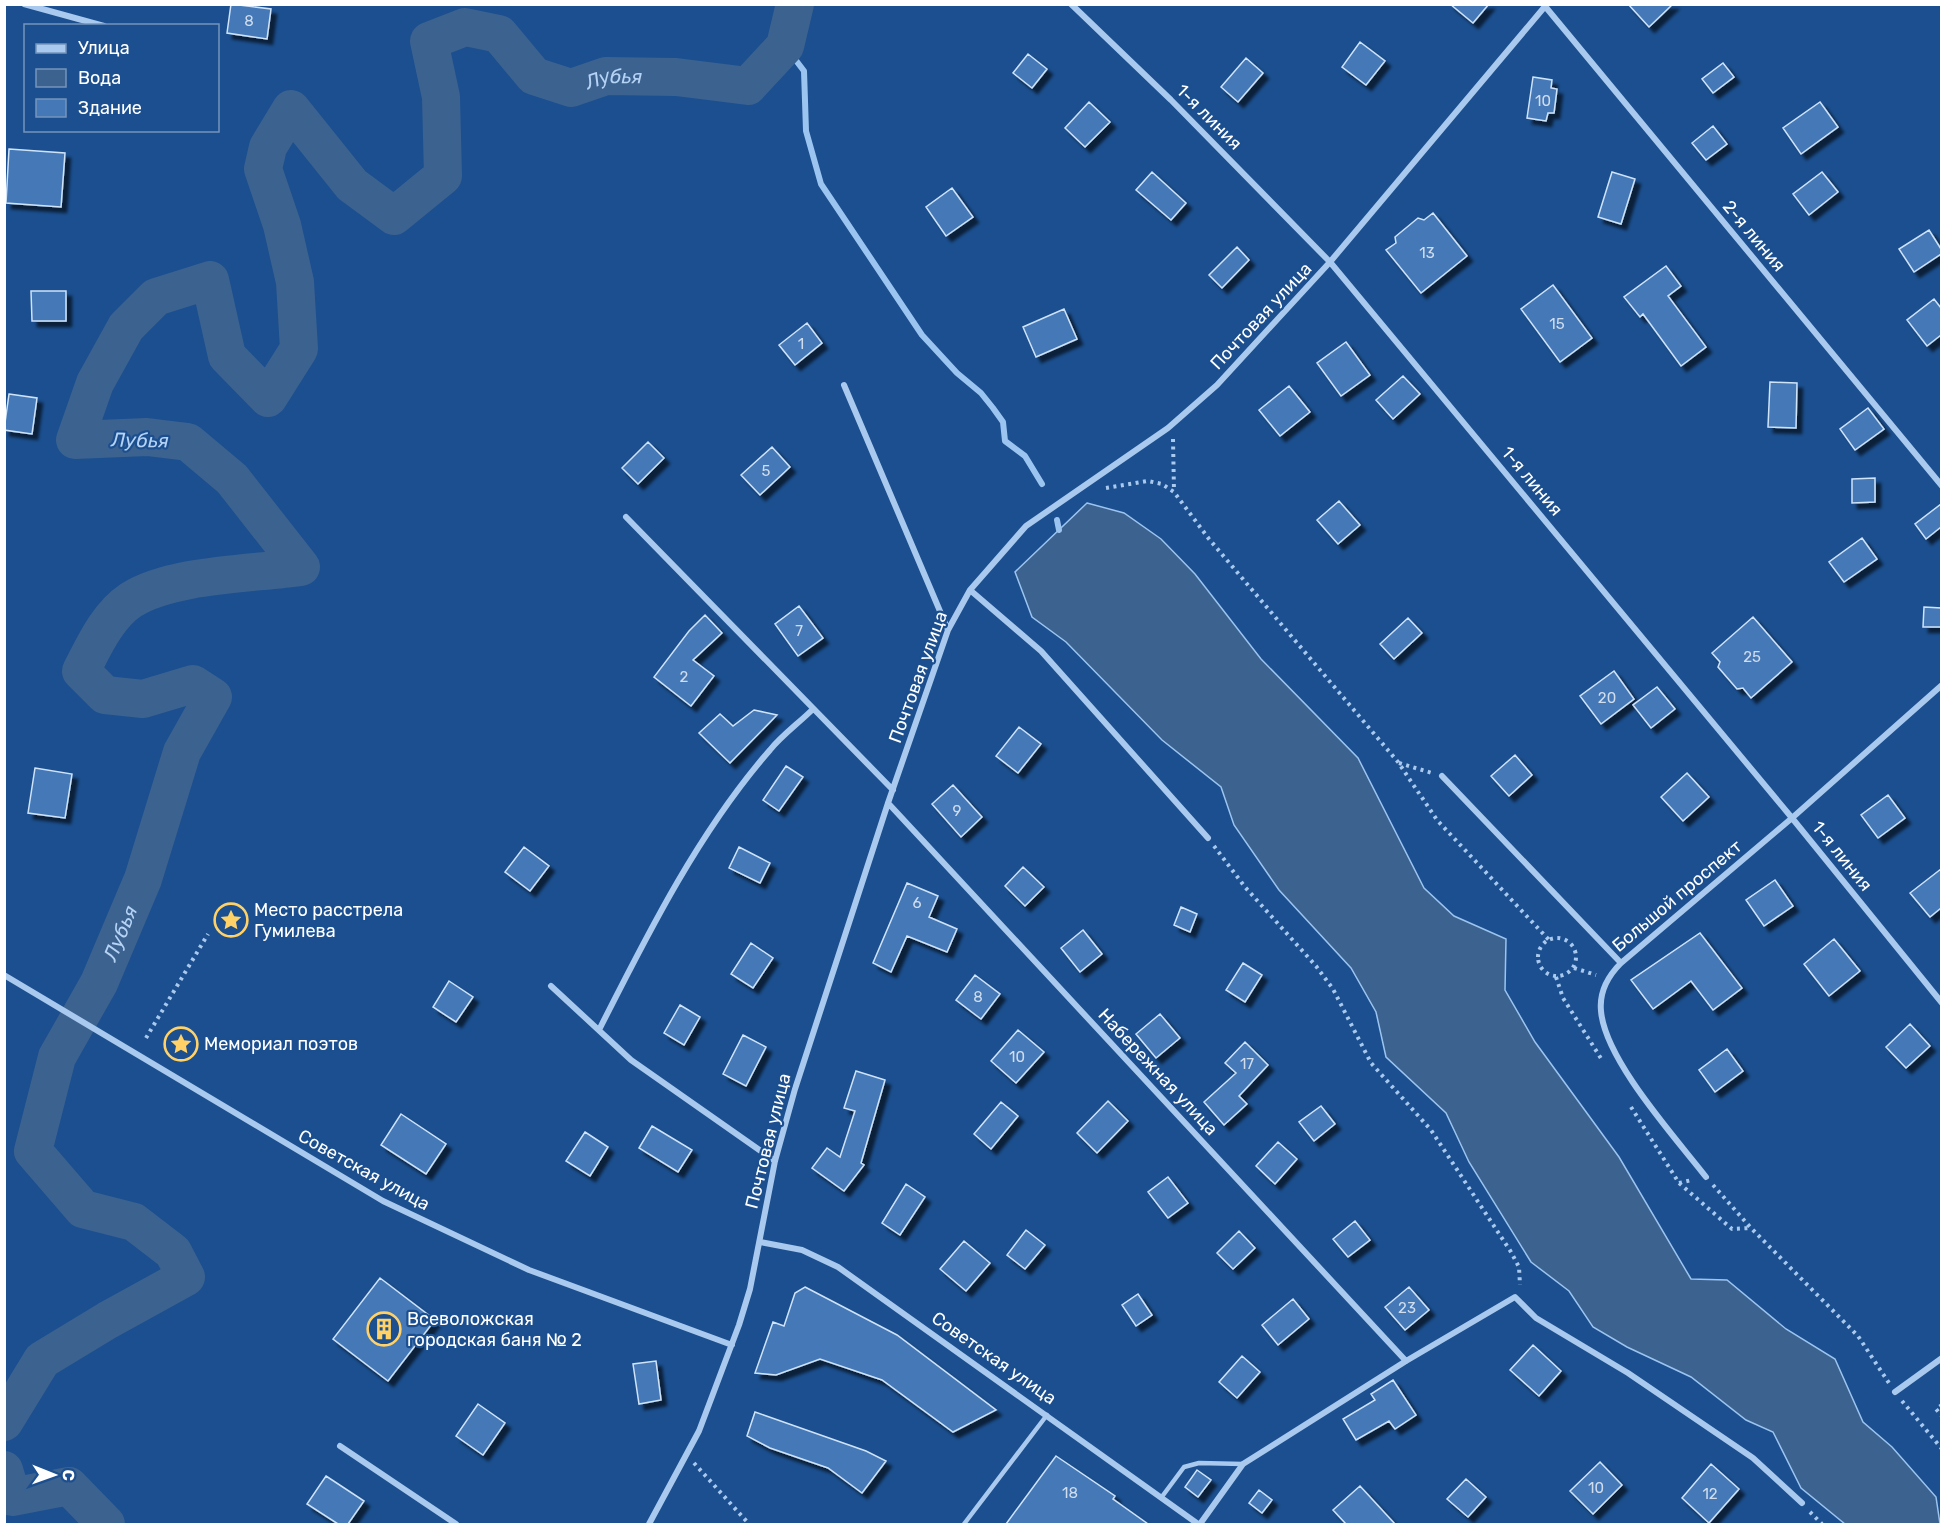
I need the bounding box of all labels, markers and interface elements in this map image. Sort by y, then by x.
house number: 8 [244,12,254,30]
legend [24,24,219,132]
text: Улица [78,37,130,59]
water label: Лубья [581,63,643,95]
text: Вода [78,67,121,89]
street label: 1-я линия [1172,80,1246,154]
house number: 10 [1535,92,1551,110]
text: Здание [78,97,142,119]
street label: 2-я линия [1718,196,1790,276]
house number: 13 [1419,244,1435,262]
street label: Почтовая улица [1206,258,1316,374]
house number: 15 [1549,315,1565,333]
house number: 1 [798,335,804,353]
water label: Лубья [110,427,169,453]
street label: 1-я линия [1497,442,1567,520]
house number: 5 [762,462,771,480]
street label: Почтовая улица [884,608,952,746]
house number: 7 [795,622,803,640]
house number: 25 [1743,648,1761,666]
house number: 2 [680,668,689,686]
house number: 20 [1598,689,1616,707]
house number: 9 [953,802,962,820]
street label: 1-я линия [1807,817,1877,895]
street label: Большой проспект [1608,835,1746,957]
house number: 6 [912,894,922,912]
place label: Место расстрела Гумилева [254,899,403,942]
water label: Лубья [98,902,142,965]
place icon: Место расстрела Гумилева [213,902,249,938]
house number: 8 [973,988,983,1006]
street label: Набережная улица [1094,1004,1222,1140]
place icon: Мемориал поэтов [163,1026,199,1062]
place label: Мемориал поэтов [204,1033,358,1055]
house number: 10 [1009,1048,1025,1066]
house number: 17 [1240,1055,1254,1073]
street label: Почтовая улица [741,1071,795,1211]
street label: Советская улица [294,1125,434,1215]
house number: 23 [1398,1299,1416,1317]
street label: Советская улица [927,1307,1061,1409]
place label: Всеволожская городская баня № 2 [407,1308,582,1351]
building icon: Всеволожская городская баня № 2 [366,1311,402,1347]
north arrow [24,1445,84,1505]
text: С [59,1469,78,1481]
house number: 10 [1588,1479,1604,1497]
house number: 18 [1062,1484,1078,1502]
house number: 12 [1702,1485,1718,1503]

